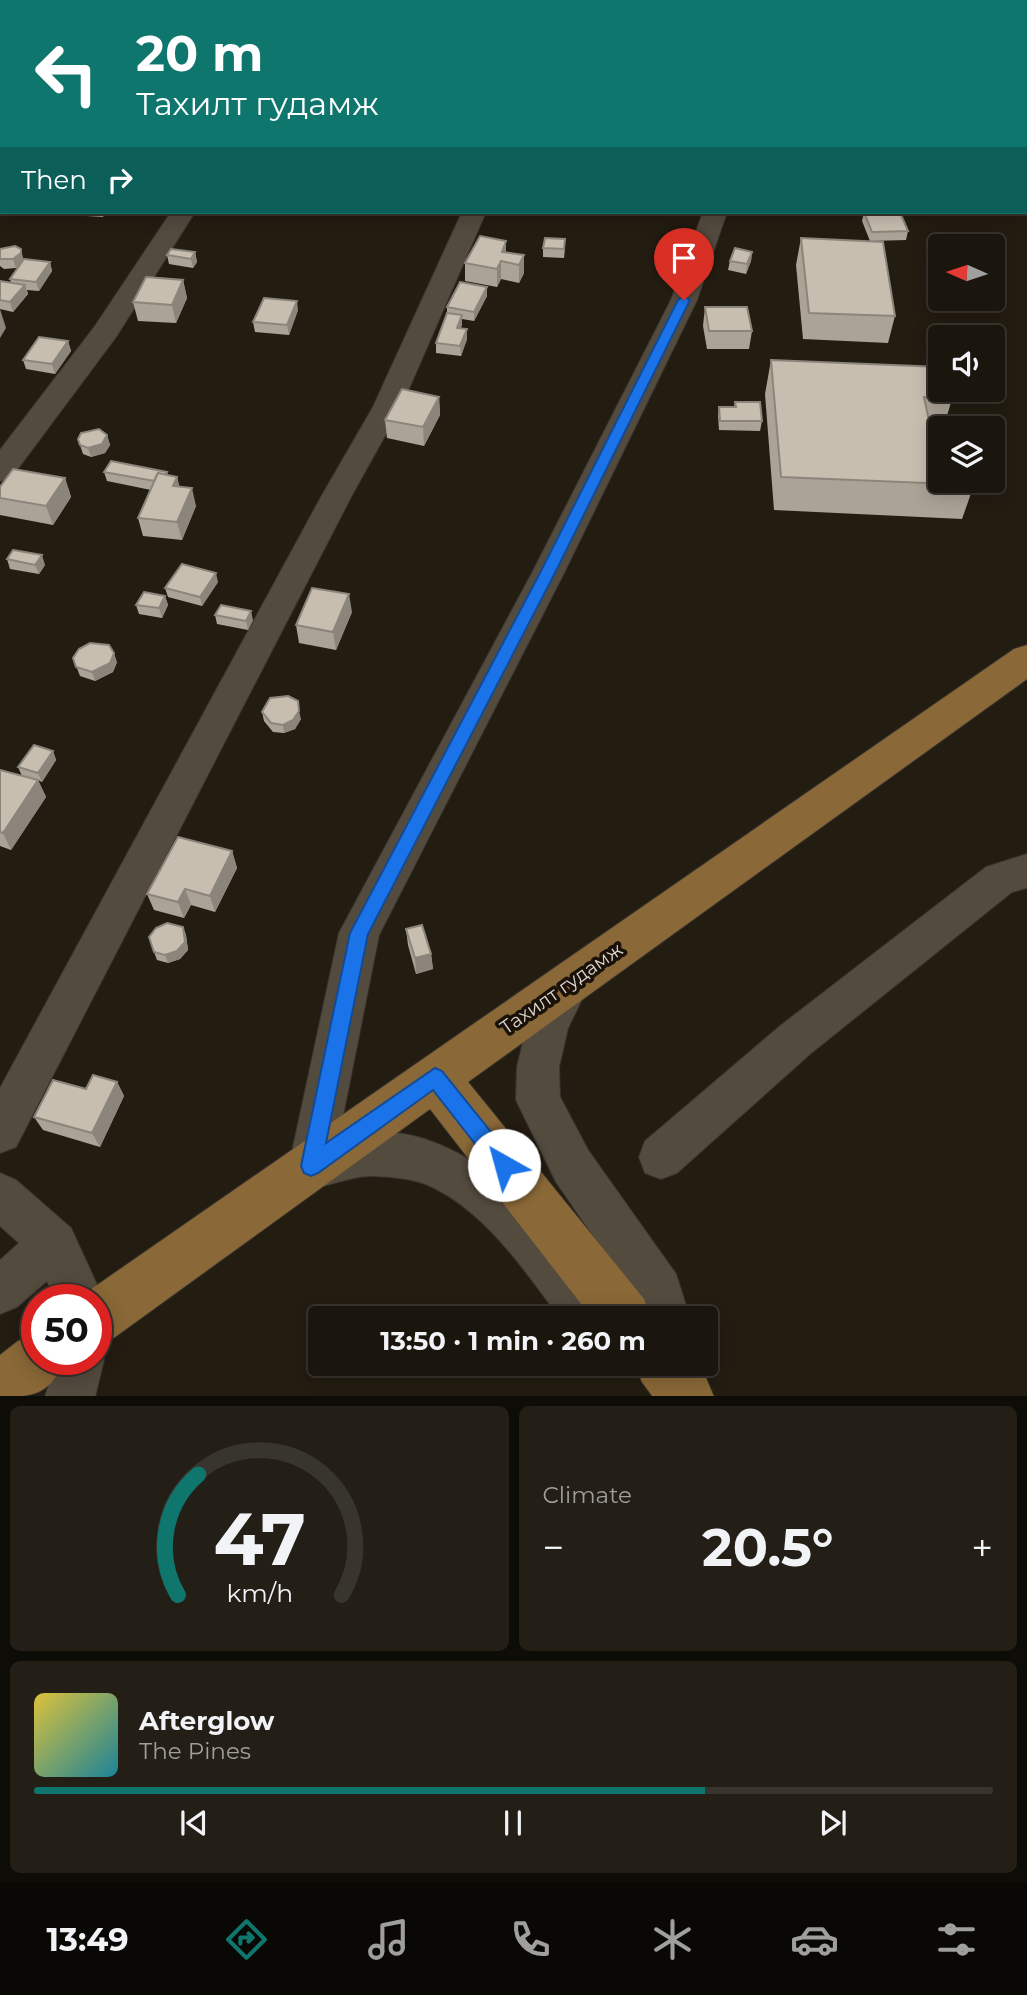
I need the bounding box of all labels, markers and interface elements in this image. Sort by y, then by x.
text: 20 m [136,24,263,83]
icon: left [21,28,112,119]
text: Тахилт гудамж [136,84,379,123]
icon: right [101,161,139,199]
text: Then [21,164,87,196]
pin [654,228,714,300]
north arrow [928,234,1004,312]
map controls [928,234,1005,493]
icon: arrive [665,239,703,277]
button: sound [928,325,1005,402]
button: layers [928,416,1005,493]
street label: Тахилт гудамж [496,937,627,1039]
position arrow [467,1128,541,1202]
speed limit sign: 50 [21,1284,112,1375]
text: 13:50 · 1 min · 260 m [380,1325,646,1357]
text: Climate [543,1481,632,1509]
text: 47 [213,1495,305,1583]
text: 20.5° [702,1516,833,1579]
text: − [543,1524,564,1571]
text: + [971,1524,993,1571]
text: km/h [226,1577,293,1607]
text: Afterglow [139,1705,274,1737]
text: The Pines [139,1737,251,1765]
icon: previous [175,1804,213,1842]
icon: pause [494,1804,532,1842]
icon: next [814,1804,852,1842]
icon: directions [222,1915,271,1964]
icon: music [364,1915,413,1964]
icon: phone [506,1915,555,1964]
icon: climate [648,1915,697,1964]
icon: car [790,1915,839,1964]
icon: filters [932,1915,981,1964]
text: 13:49 [46,1920,129,1959]

